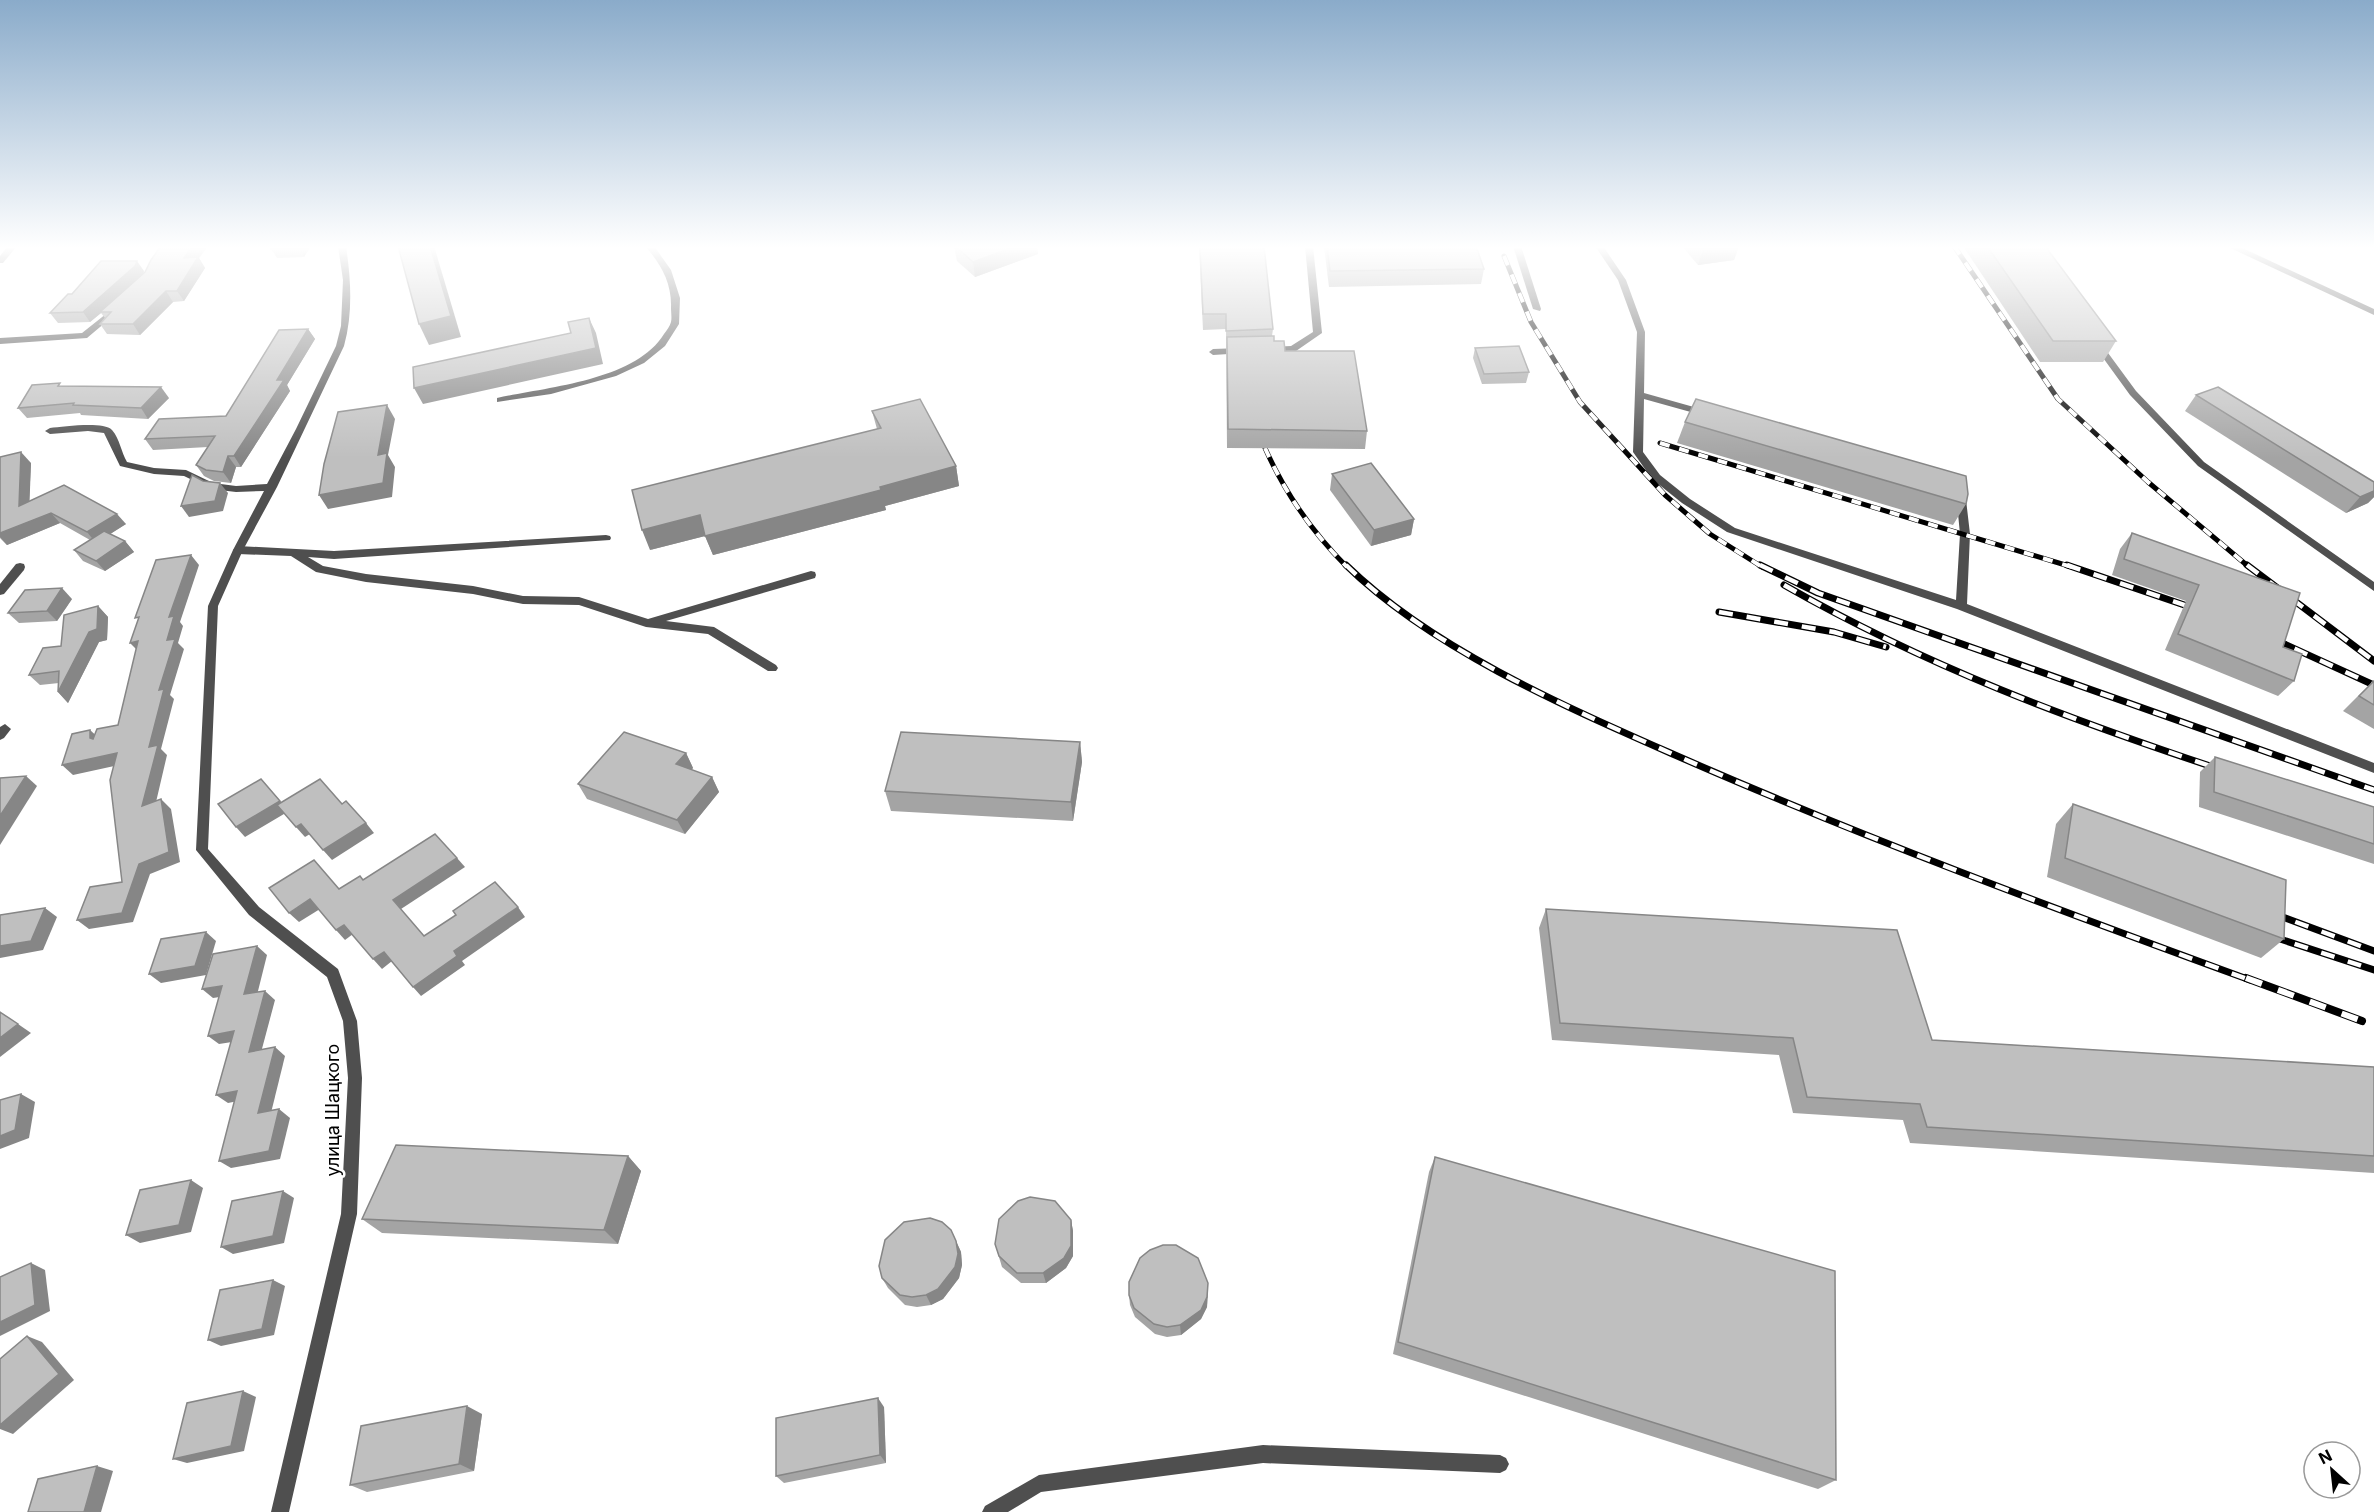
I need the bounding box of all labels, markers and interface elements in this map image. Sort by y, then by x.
street label: улица Шацкого [322,1044,343,1176]
north arrow [2302,1440,2362,1500]
text: N [2315,1445,2335,1468]

